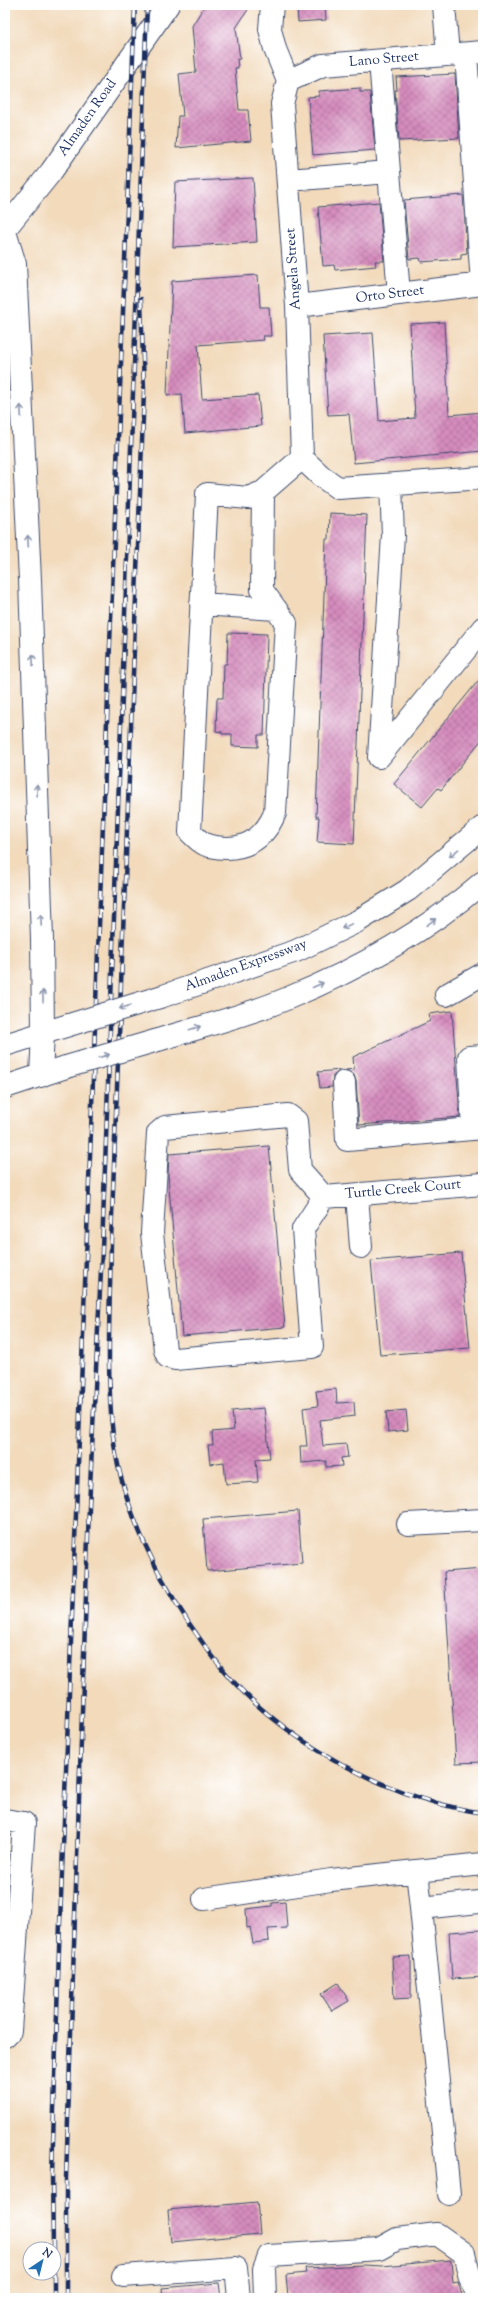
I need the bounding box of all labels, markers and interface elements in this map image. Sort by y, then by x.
street label: Lano Street [348,47,420,73]
street label: Almaden Road [54,75,122,161]
street label: Angela Street [281,227,307,311]
street label: Orto Street [355,281,426,309]
one-way arrow [18,405,25,418]
one-way arrow [25,535,32,548]
one-way arrow [29,654,37,667]
one-way arrow [33,784,41,797]
one-way arrow [449,849,459,858]
one-way arrow [37,914,45,927]
one-way arrow [426,918,437,926]
one-way arrow [341,923,353,930]
street label: Almaden Expressway [182,935,310,997]
one-way arrow [311,981,323,988]
one-way arrow [39,990,47,1003]
one-way arrow [119,1004,132,1011]
one-way arrow [189,1024,202,1031]
one-way arrow [97,1052,110,1059]
street label: Turtle Creek Court [344,1175,462,1205]
north arrow [22,2241,62,2281]
text: N [38,2244,56,2263]

